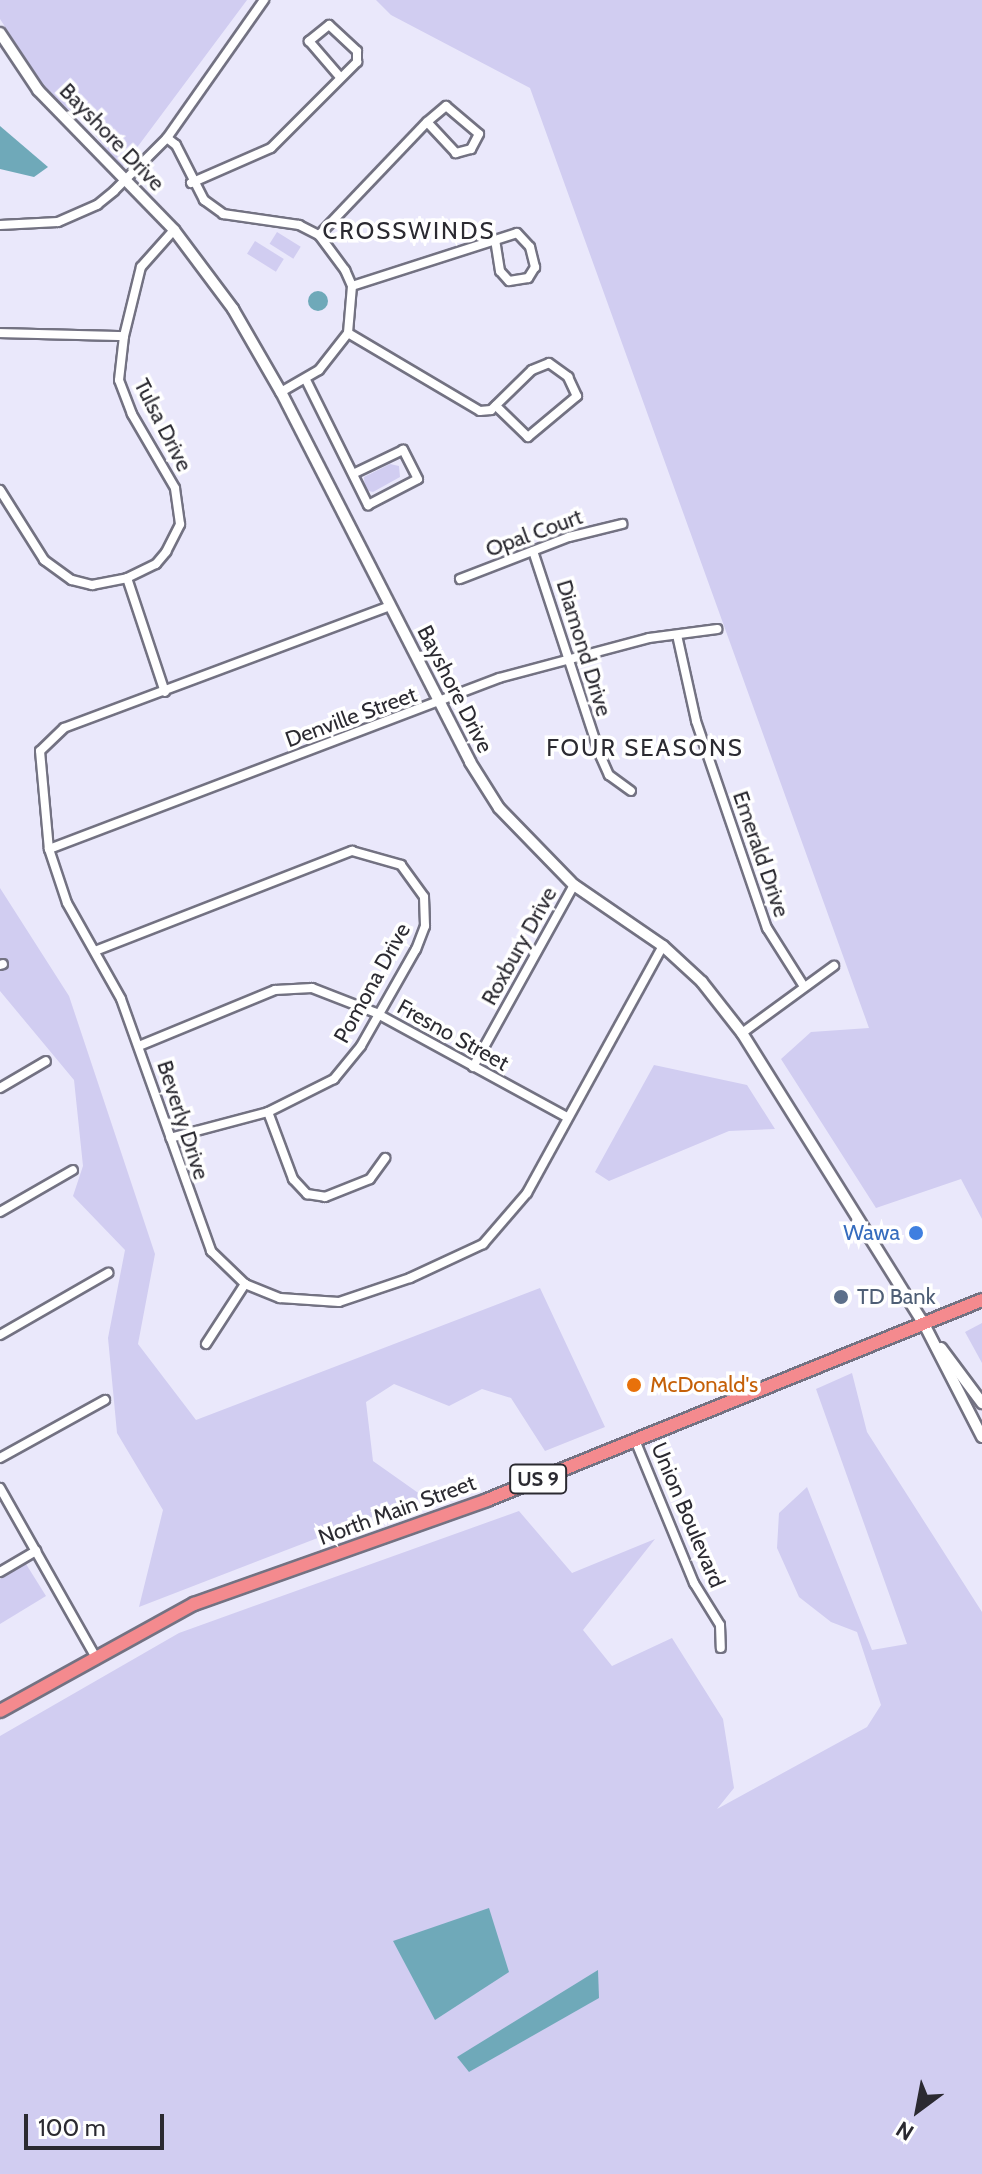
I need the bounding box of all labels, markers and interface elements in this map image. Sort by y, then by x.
street label: Bayshore Drive [54,78,170,196]
district label: CROSSWINDS [323,217,495,245]
street label: Tulsa Drive [128,374,198,476]
street label: Opal Court [482,503,586,563]
street label: Diamond Drive [551,577,617,719]
street label: Bayshore Drive [412,621,498,757]
street label: Denville Street [282,681,420,753]
district label: FOUR SEASONS [546,734,744,762]
street label: Emerald Drive [727,788,795,920]
street label: Roxbury Drive [476,882,562,1010]
street label: Pomona Drive [328,918,416,1048]
street label: Fresno Street [393,994,513,1076]
street label: Beverly Drive [151,1057,215,1183]
place label: Wawa [843,1220,900,1246]
marker: Wawa [907,1224,925,1242]
place label: TD Bank [857,1284,936,1310]
marker: TD Bank [832,1288,850,1306]
place label: McDonald's [650,1372,758,1398]
marker: McDonald's [625,1376,643,1394]
street label: Union Boulevard [646,1438,730,1592]
road number: US 9 [508,1463,568,1495]
street label: North Main Street [315,1469,479,1551]
north arrow [878,2070,958,2150]
scale bar [28,2098,168,2148]
text: 100 m [38,2113,106,2142]
text: N [891,2115,919,2146]

